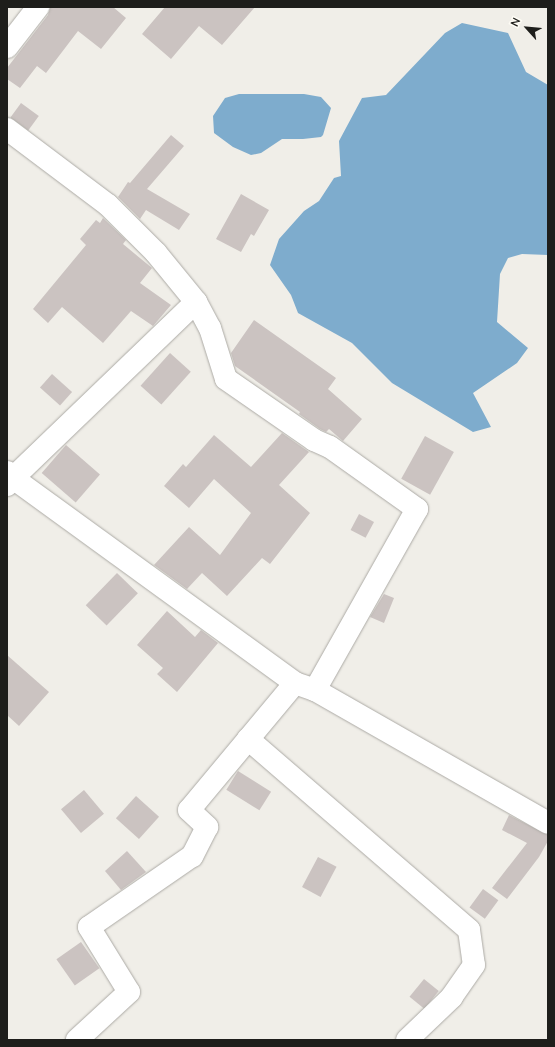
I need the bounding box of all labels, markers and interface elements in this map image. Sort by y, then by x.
north arrow [507,8,547,48]
text: N [507,15,524,29]

